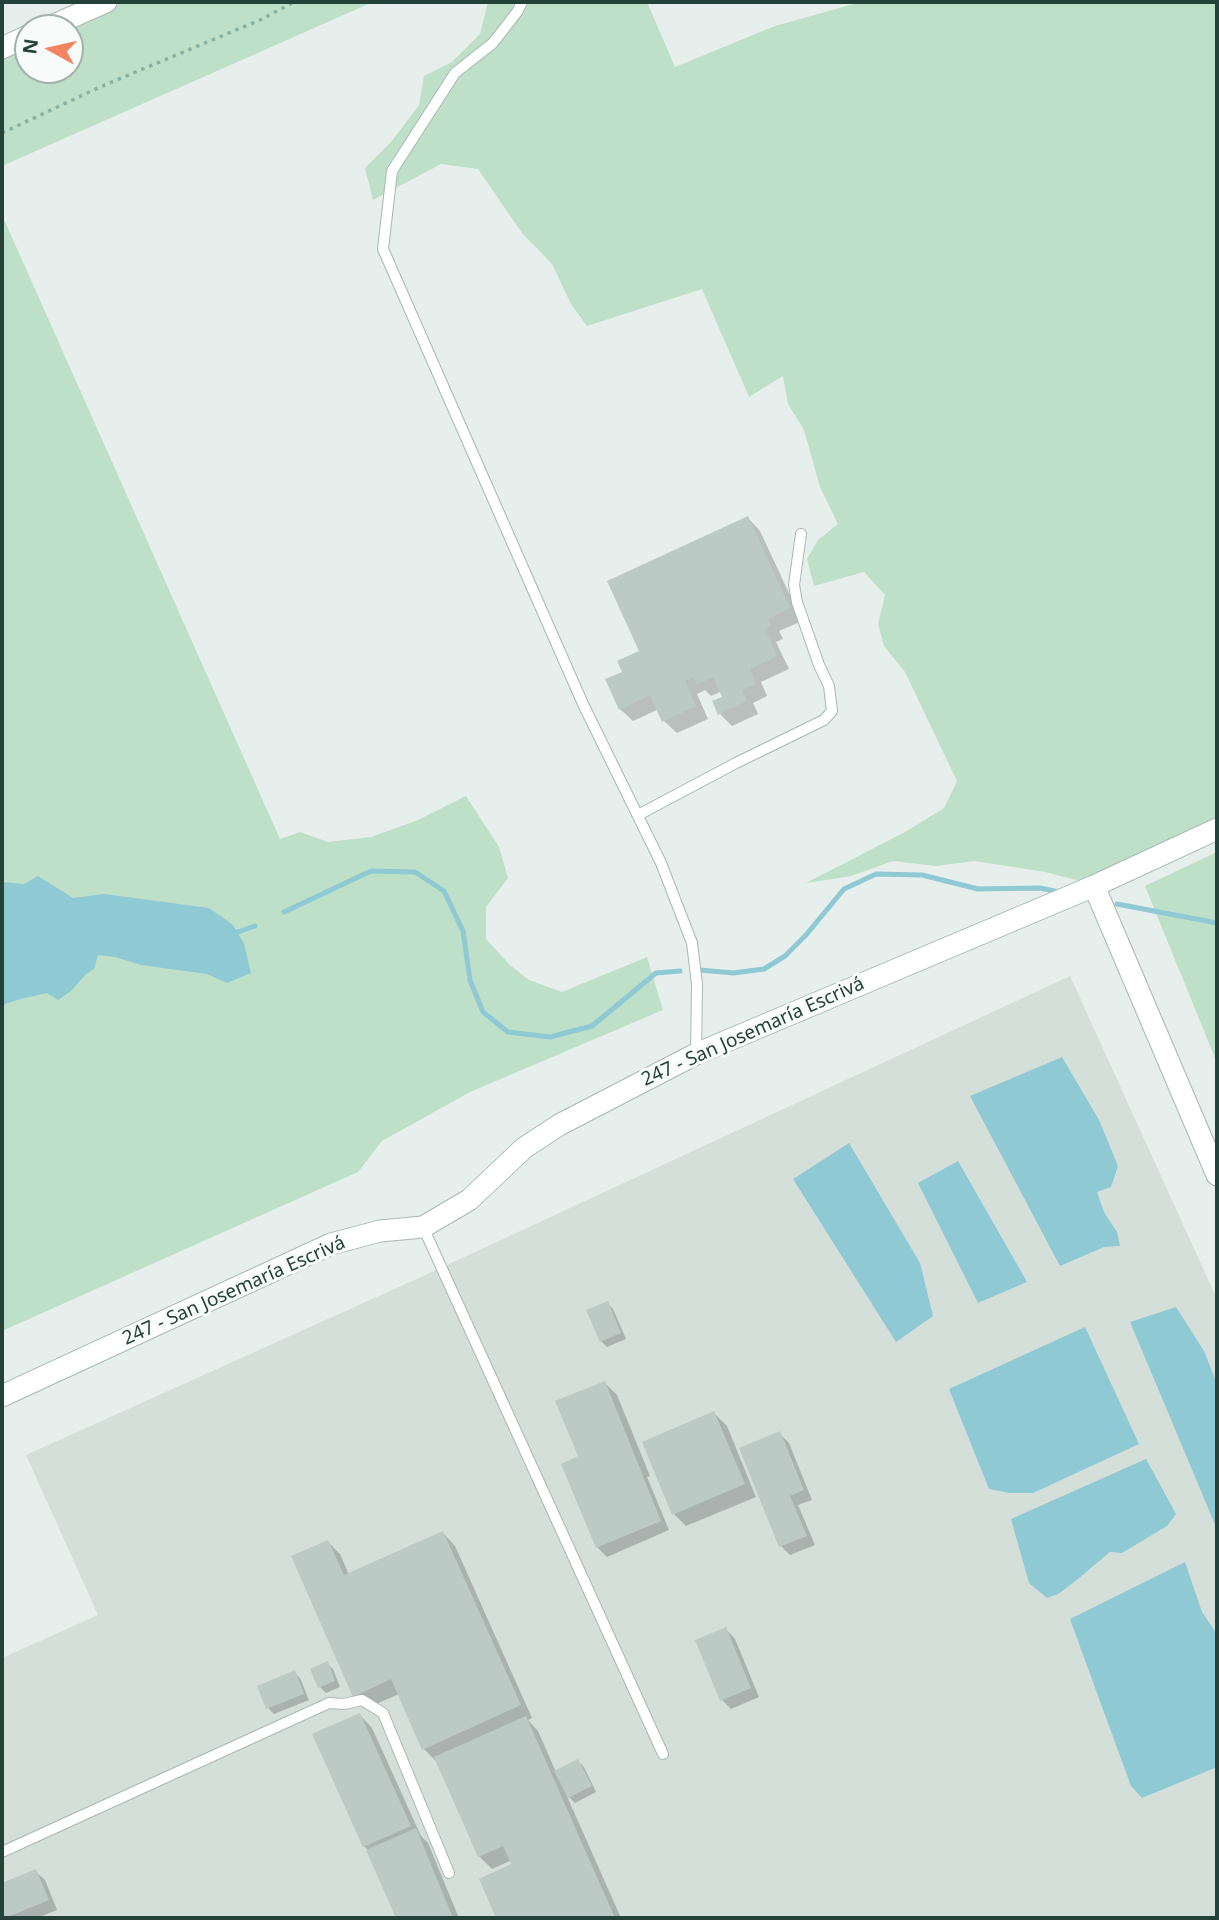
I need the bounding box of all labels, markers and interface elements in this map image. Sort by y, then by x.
north arrow [14,14,84,84]
text: N [16,37,44,56]
street label: 247 - San Josemaría Escrivá [638,972,868,1092]
street label: 247 - San Josemaría Escrivá [119,1231,349,1351]

